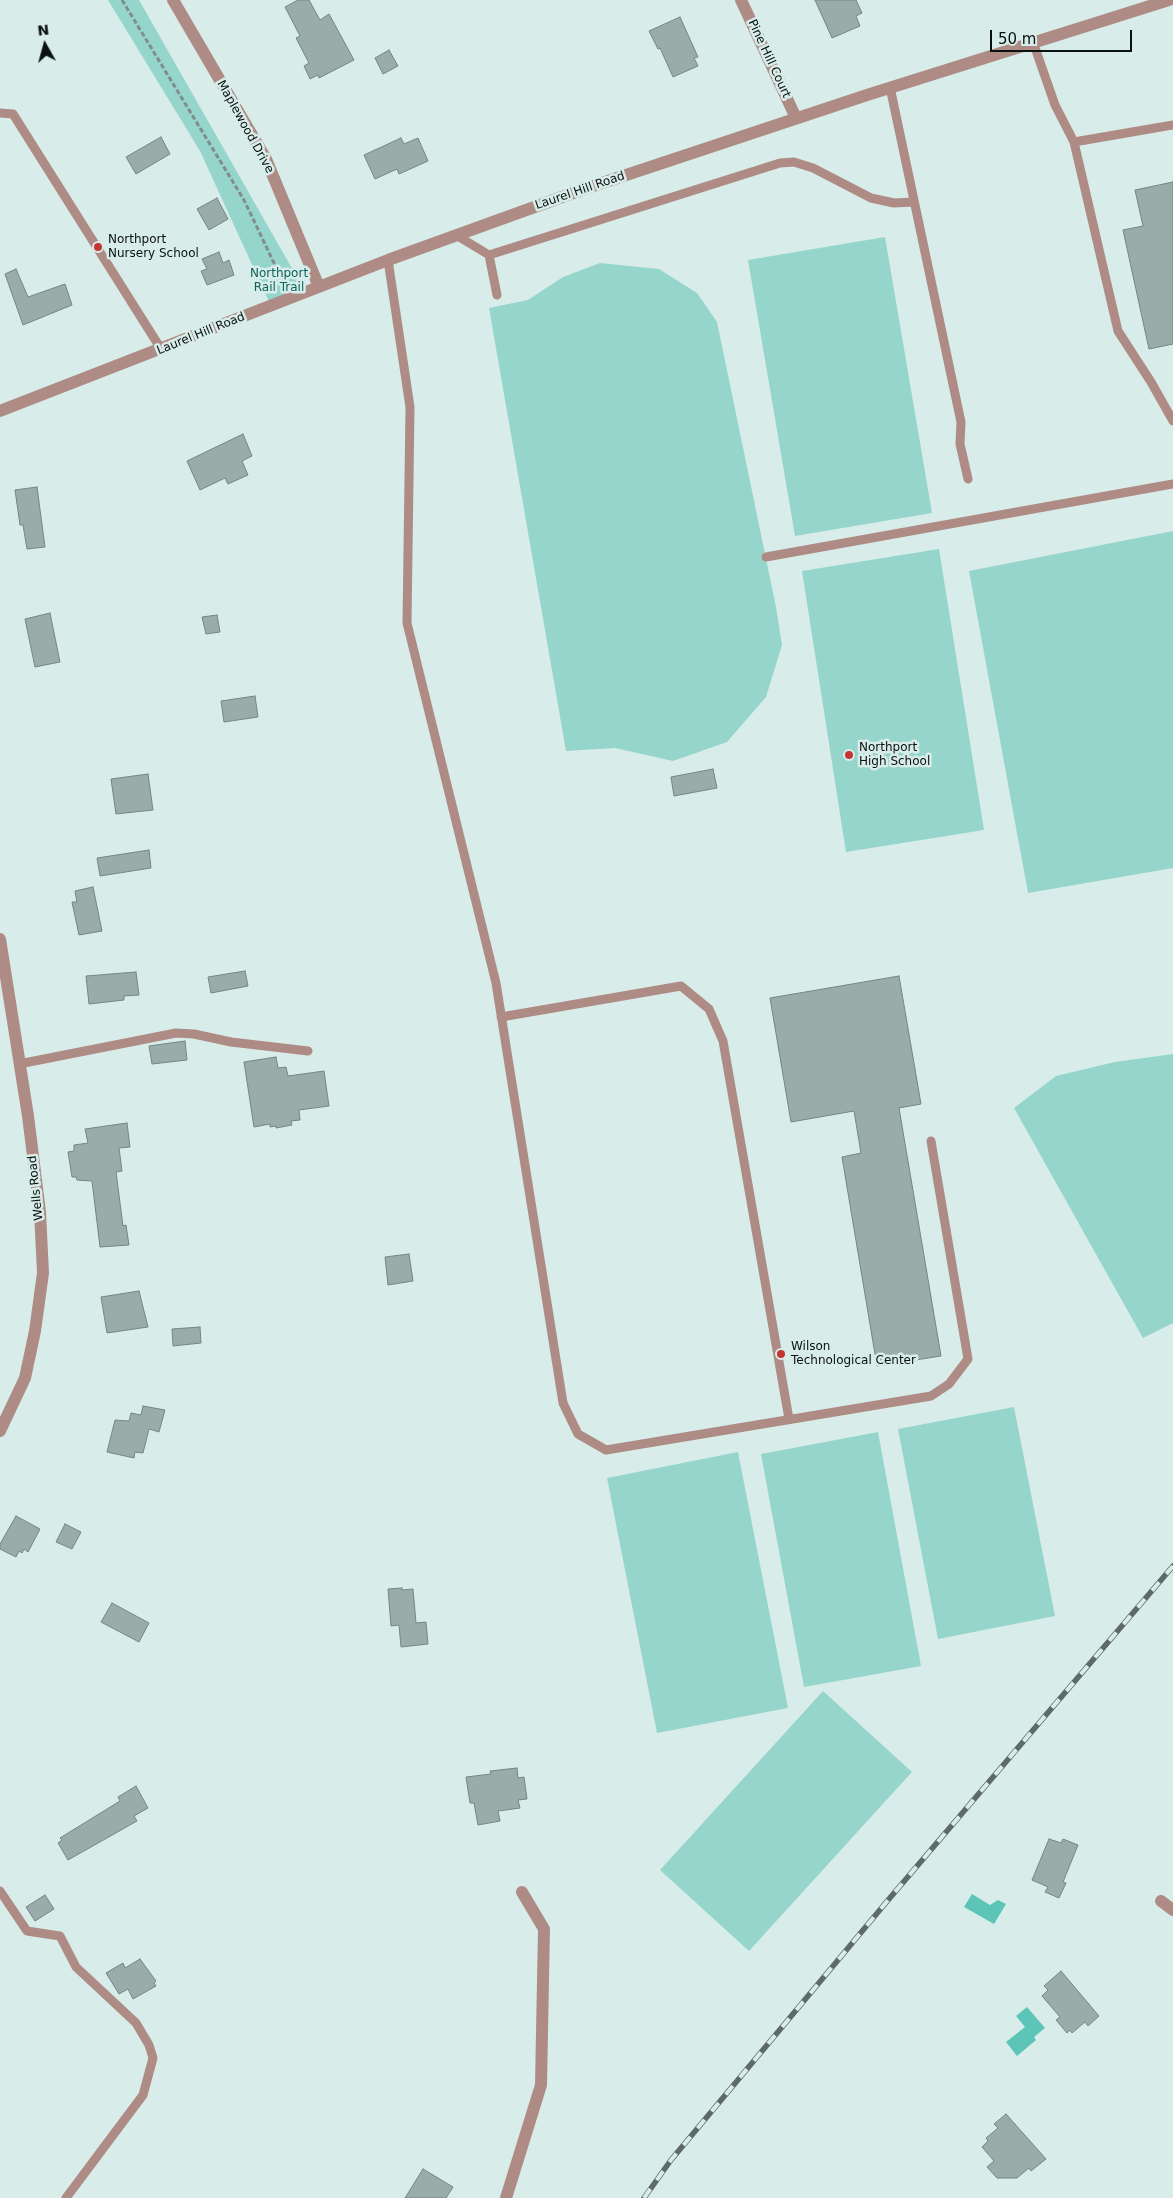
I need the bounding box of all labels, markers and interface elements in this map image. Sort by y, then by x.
street label: Pine Hill Court [745,17,793,101]
north arrow [20,20,70,70]
scale bar [993,20,1136,52]
text: N [36,21,50,39]
text: 50 m [998,30,1036,48]
street label: Maplewood Drive [214,78,276,176]
street label: Laurel Hill Road [533,169,627,213]
place label: Northport Nursery School [108,233,199,261]
marker: Northport Nursery School [92,241,104,253]
park label: Northport Rail Trail [250,267,308,295]
street label: Laurel Hill Road [155,310,247,358]
place label: Northport High School [859,741,930,769]
marker: Northport High School [843,749,855,761]
street label: Wells Road [25,1155,47,1221]
place label: Wilson Technological Center [791,1340,916,1368]
marker: Wilson Technological Center [775,1348,787,1360]

